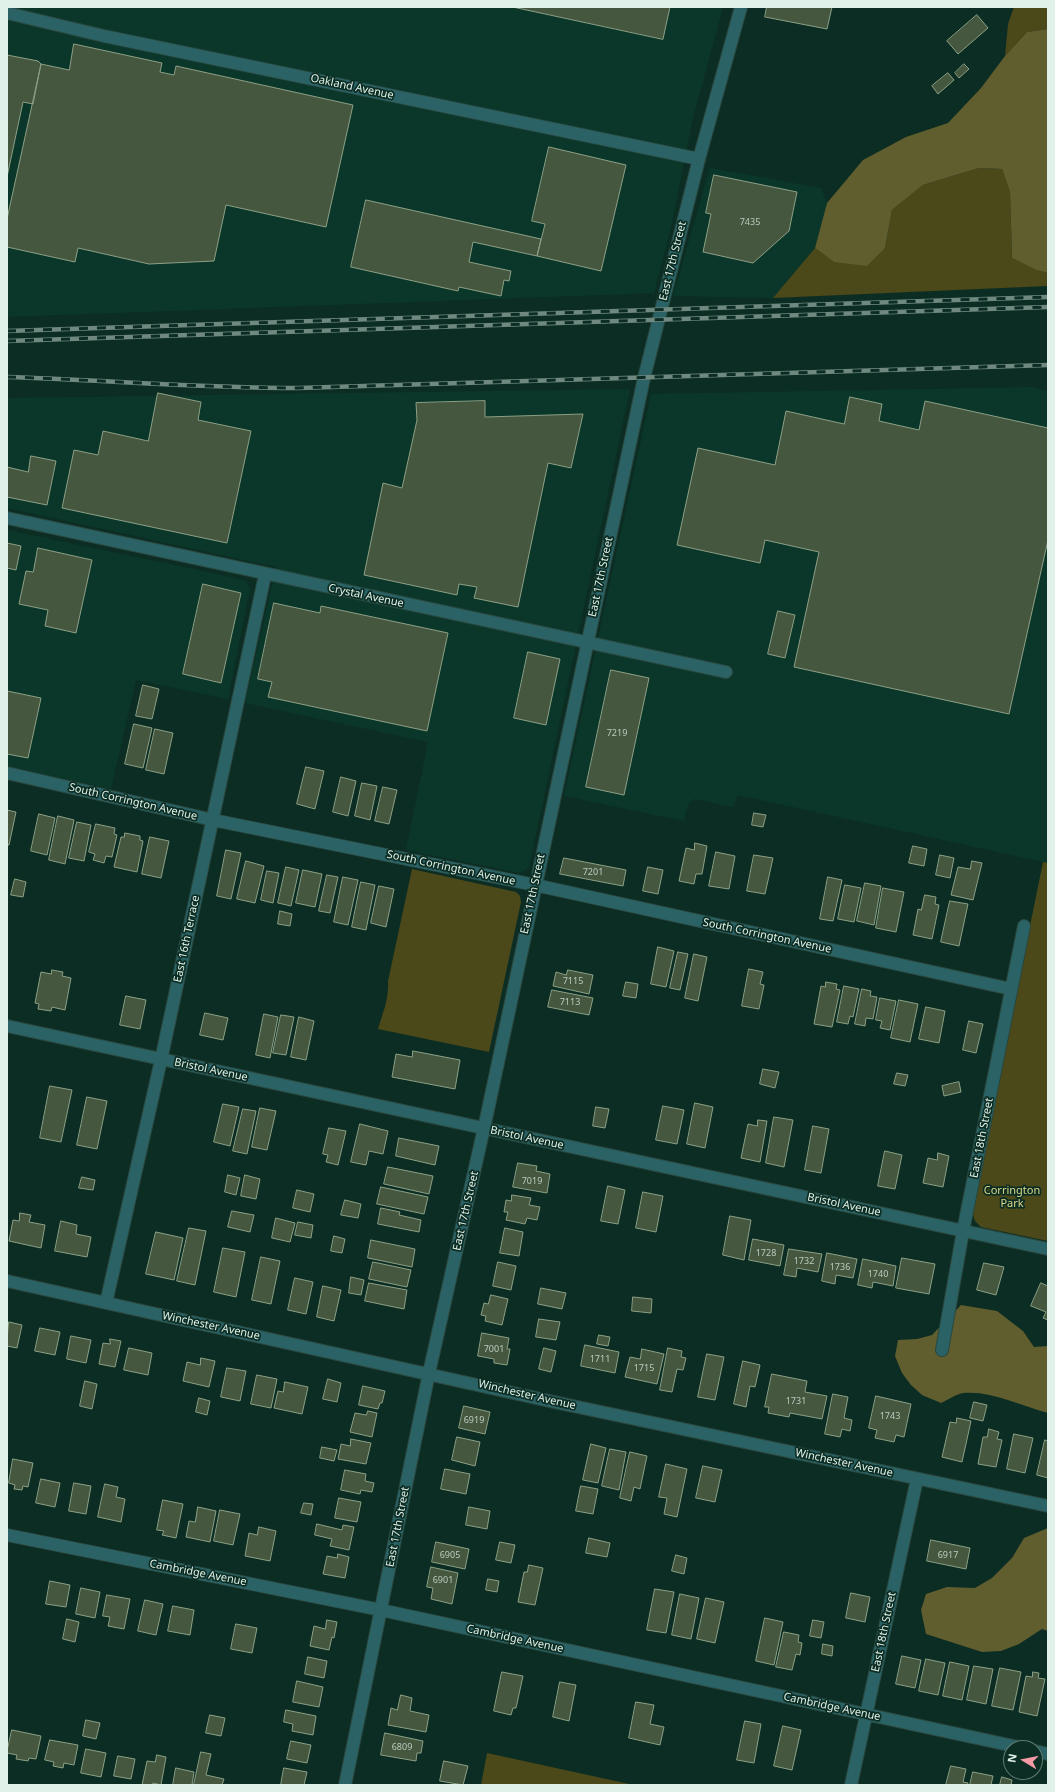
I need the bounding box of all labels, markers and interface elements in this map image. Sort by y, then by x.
street label: Oakland Avenue [309,72,395,102]
house number: 7435 [740,217,760,227]
street label: East 17th Street [657,220,689,302]
street label: East 17th Street [586,536,616,618]
street label: Crystal Avenue [327,582,405,610]
house number: 7219 [607,728,627,738]
street label: South Corrington Avenue [68,781,198,823]
street label: South Corrington Avenue [386,848,516,888]
street label: East 17th Street [518,853,548,935]
house number: 7201 [583,867,603,877]
street label: East 16th Terrace [171,894,203,984]
street label: South Corrington Avenue [702,916,832,956]
house number: 7115 [563,976,583,986]
house number: 7113 [560,997,580,1007]
street label: Bristol Avenue [173,1056,249,1084]
street label: East 18th Street [968,1097,996,1179]
street label: Bristol Avenue [489,1124,565,1152]
street label: East 17th Street [450,1170,482,1252]
house number: 7019 [522,1176,542,1186]
park label: Corrington Park [984,1184,1040,1210]
street label: Bristol Avenue [806,1191,882,1219]
house number: 1728 [756,1248,776,1258]
house number: 1732 [794,1256,814,1266]
house number: 1736 [830,1262,850,1272]
house number: 1740 [868,1269,888,1279]
street label: Winchester Avenue [161,1309,261,1343]
house number: 7001 [484,1344,504,1354]
house number: 1711 [590,1354,610,1364]
house number: 1715 [634,1363,654,1373]
street label: Winchester Avenue [477,1377,577,1413]
house number: 1731 [786,1396,806,1406]
house number: 1743 [880,1411,900,1421]
house number: 6919 [464,1415,484,1425]
street label: Winchester Avenue [794,1446,894,1480]
street label: East 17th Street [384,1486,412,1568]
house number: 6905 [440,1550,460,1560]
house number: 6917 [938,1550,958,1560]
street label: Cambridge Avenue [148,1557,248,1589]
house number: 6901 [433,1575,453,1585]
street label: East 18th Street [869,1591,899,1673]
street label: Cambridge Avenue [465,1622,565,1656]
street label: Cambridge Avenue [782,1690,882,1724]
north arrow [1003,1740,1043,1780]
house number: 6809 [392,1742,412,1752]
text: N [1004,1752,1020,1764]

